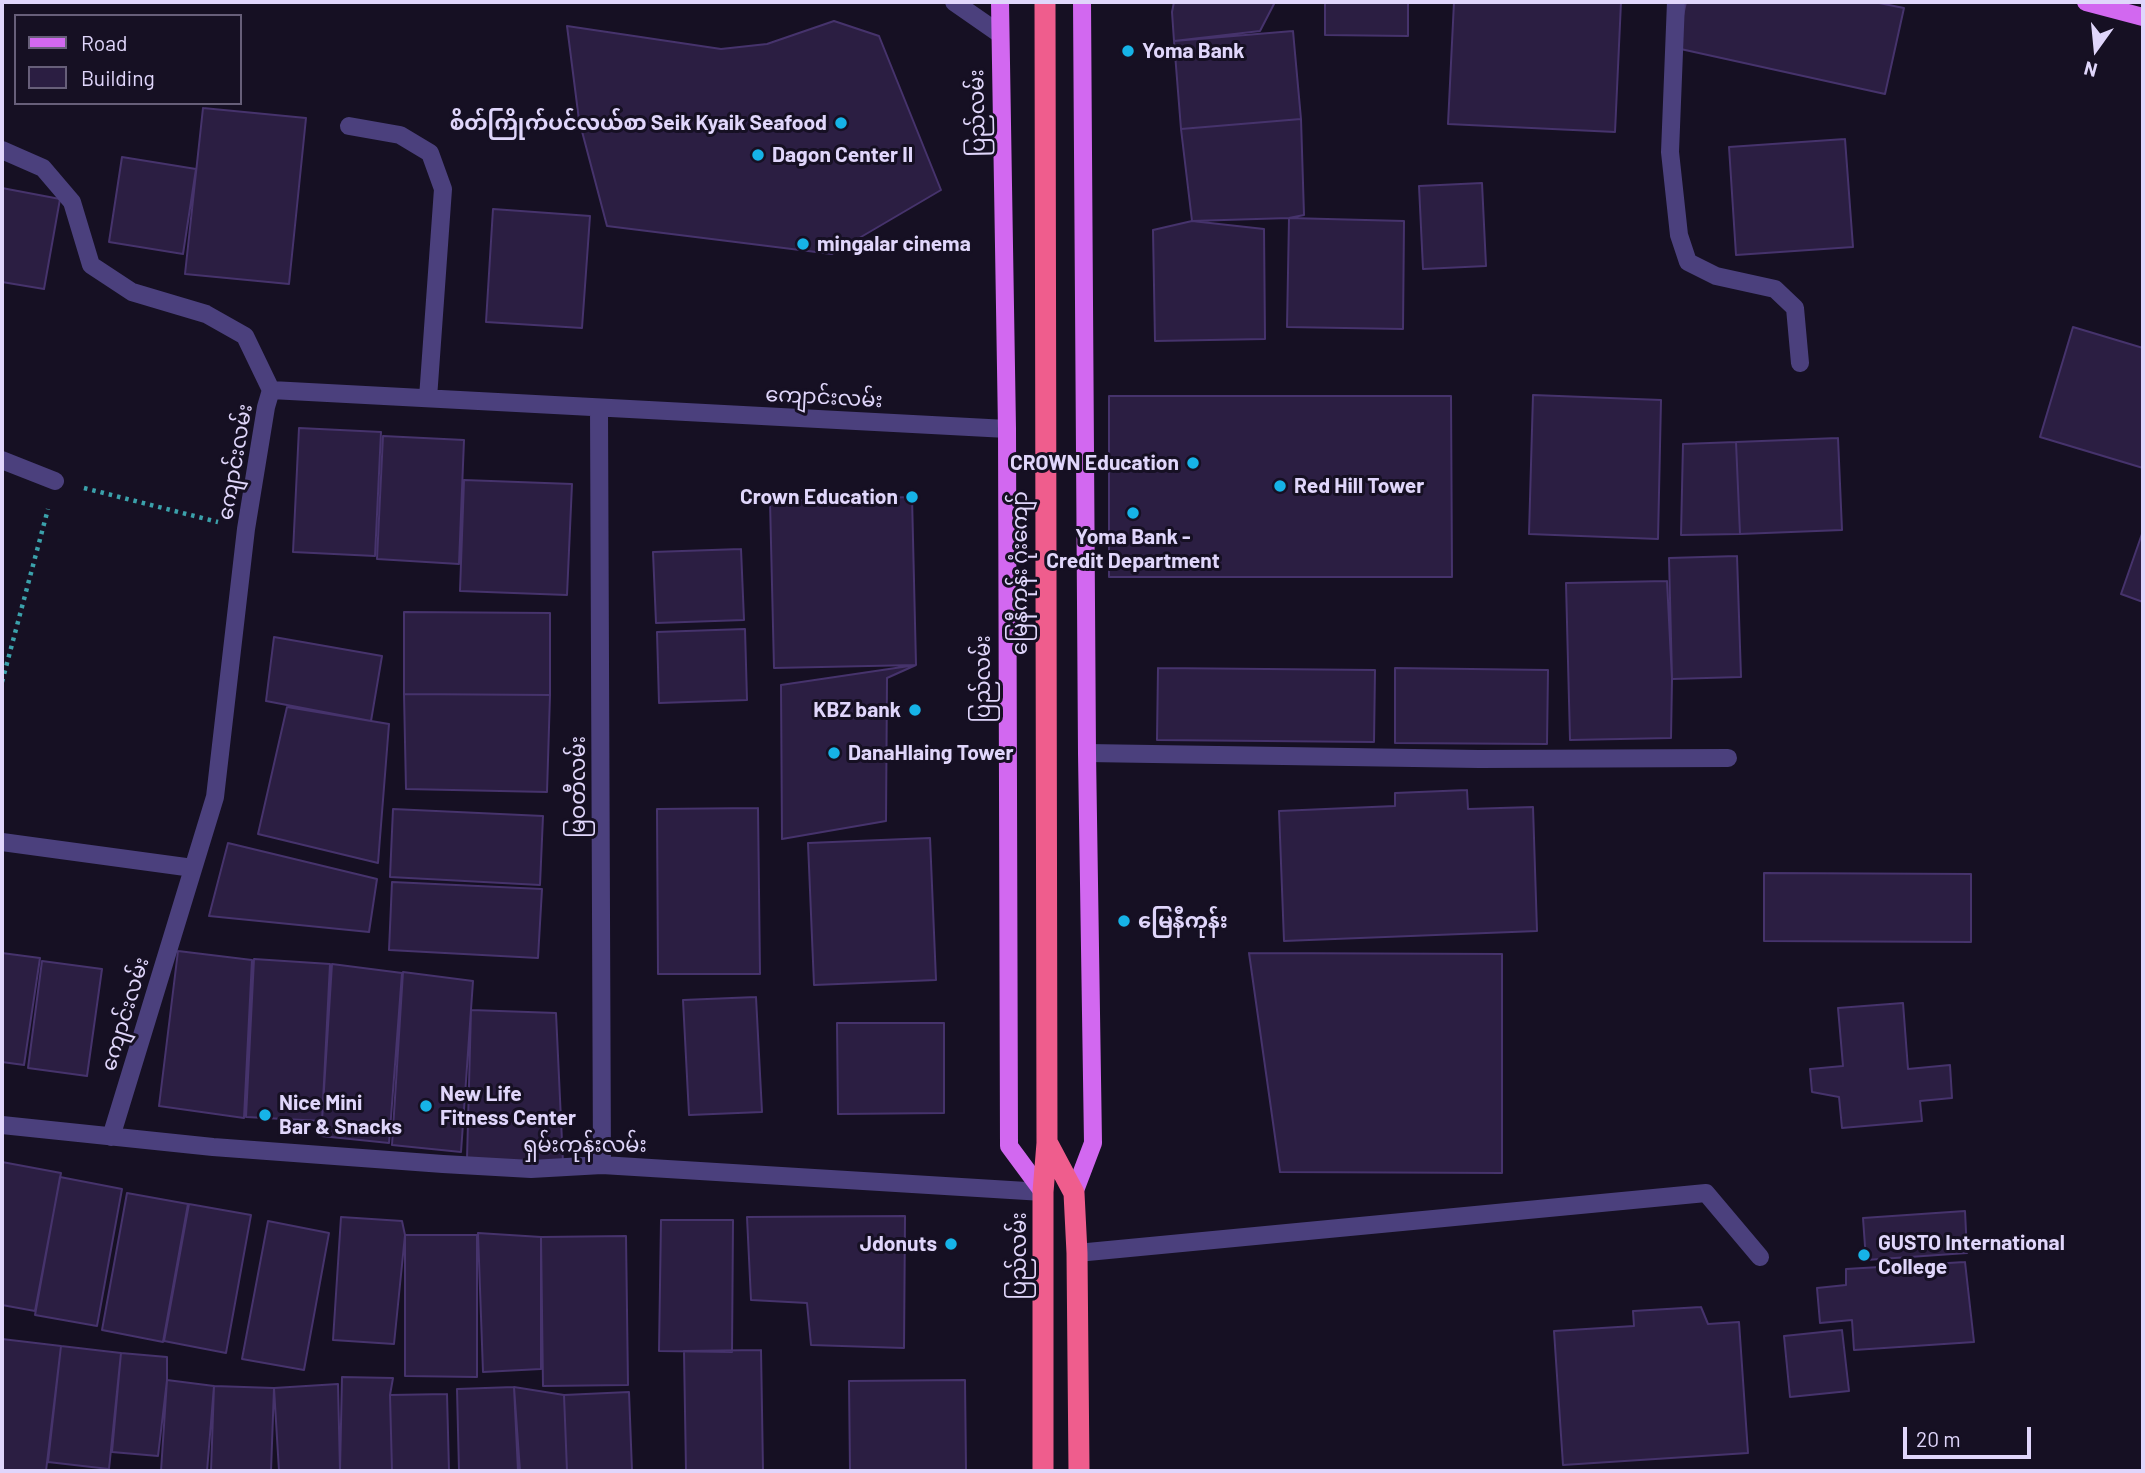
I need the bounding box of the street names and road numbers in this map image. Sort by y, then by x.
street label: ပြည်လမ်း [964,69,990,157]
street label: ကျောင်းလမ်း [765,381,883,413]
street label: ကျောင်းလမ်း [212,402,258,522]
street label: မြေနီကုန်း ဂုံးကျော် [1007,491,1033,655]
street label: ပြည်လမ်း [970,635,996,723]
street label: မြဝတီလမ်း [565,736,591,838]
street label: ကျောင်းလမ်း [96,954,154,1074]
street label: ရှမ်းကုန်းလမ်း [523,1132,647,1158]
street label: ပြည်လမ်း [1006,1212,1032,1300]

